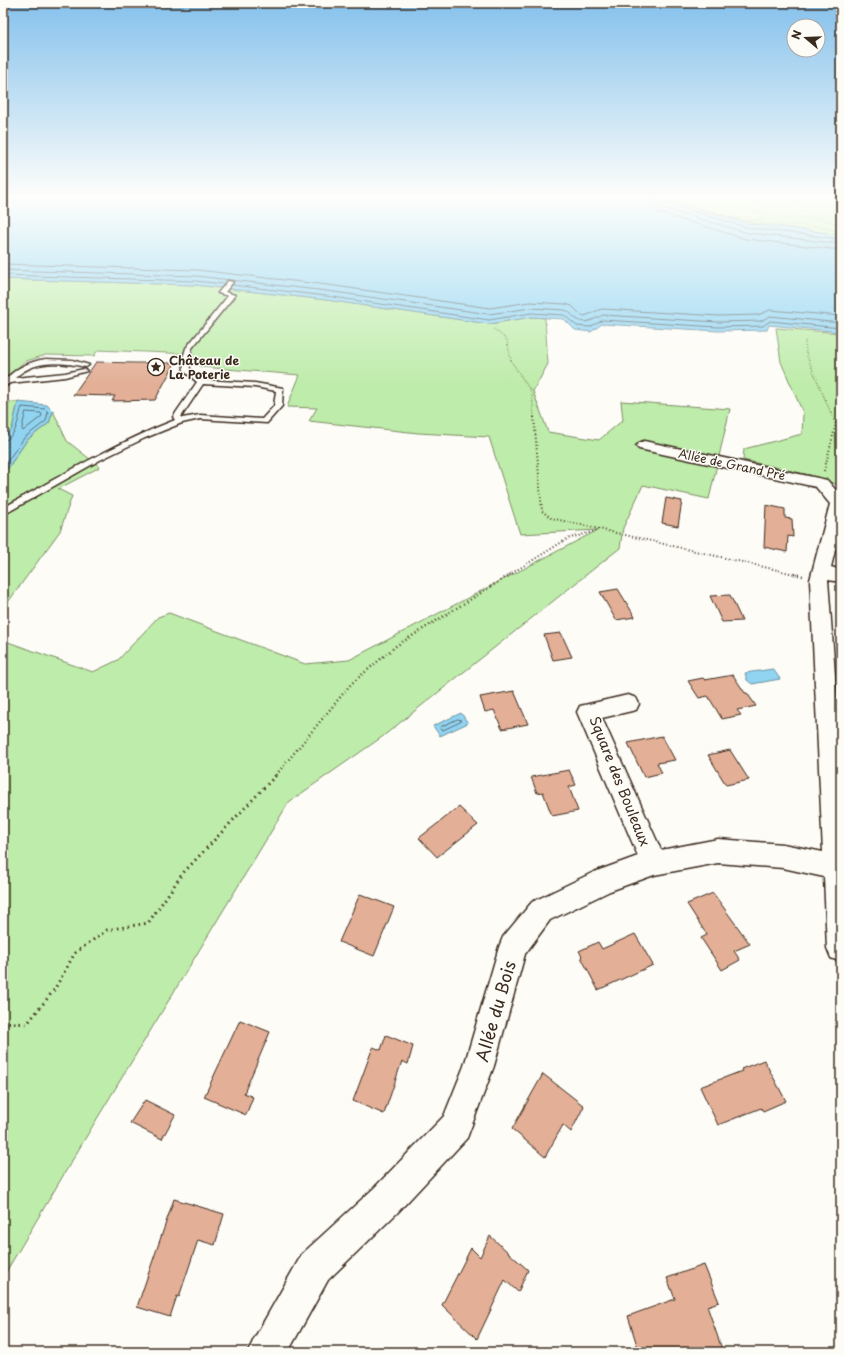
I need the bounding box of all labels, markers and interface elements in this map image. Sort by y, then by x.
north arrow [786,18,826,58]
text: N [787,27,806,41]
place label: Château de La Poterie [169,351,239,383]
place icon: Château de La Poterie [146,357,166,377]
street label: Allée de Grand Pré [677,444,787,484]
street label: Square des Bouleaux [584,713,656,849]
street label: Allée du Bois [468,957,522,1065]

